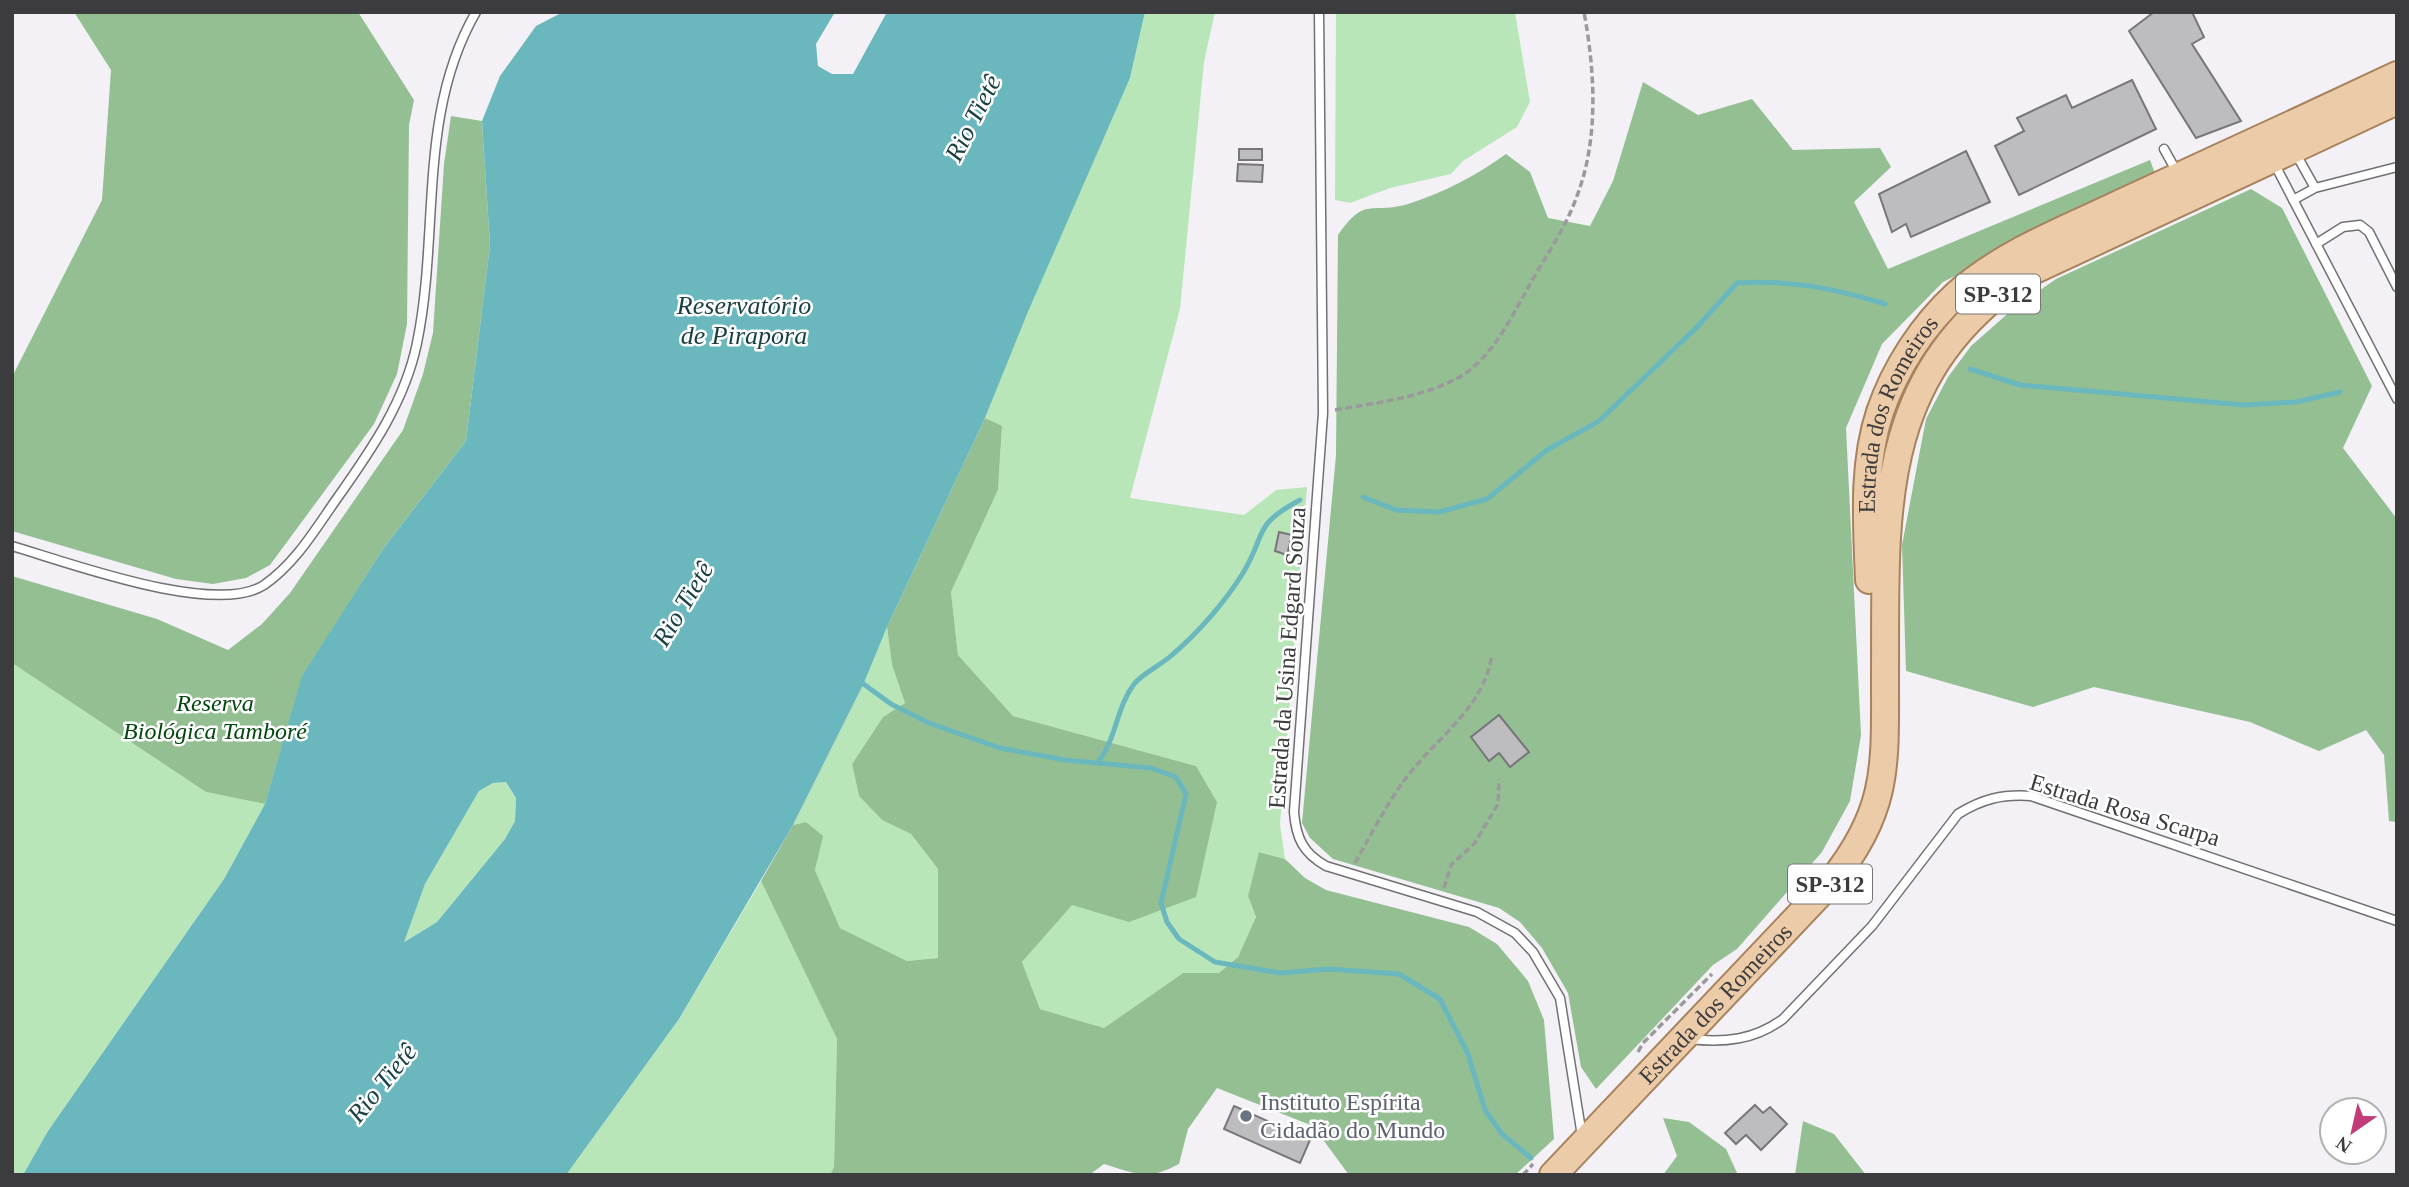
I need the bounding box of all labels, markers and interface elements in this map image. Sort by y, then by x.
water label: Rio Tietê [938,70,1007,167]
road number: SP-312 [1956,274,2040,314]
water label: Reservatório de Pirapora [676,291,811,350]
street label: Estrada dos Romeiros [1854,310,1943,513]
street label: Estrada da Usina Edgard Souza [1263,506,1311,810]
water label: Rio Tietê [646,556,720,652]
park label: Reserva Biológica Tamboré [123,690,308,744]
street label: Estrada Rosa Scarpa [2027,769,2223,851]
road number: SP-312 [1788,864,1872,904]
street label: Estrada dos Romeiros [1633,918,1797,1089]
water label: Rio Tietê [341,1037,423,1129]
place label: Instituto Espírita Cidadão do Mundo [1260,1089,1445,1143]
north arrow [2318,1096,2388,1166]
marker: Instituto Espírita Cidadão do Mundo [1238,1108,1254,1124]
text: N [2332,1132,2355,1157]

